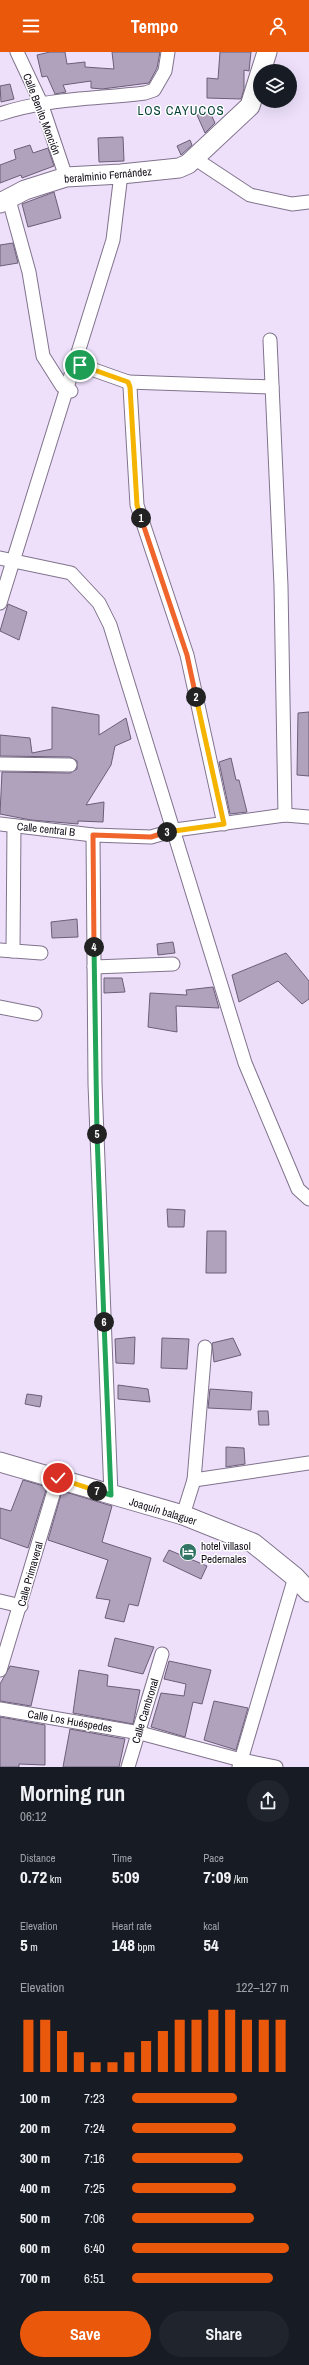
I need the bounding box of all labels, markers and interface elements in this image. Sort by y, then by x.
text: Tempo [131,14,178,39]
icon: menu [20,15,42,37]
icon: person [267,15,289,37]
map controls [253,64,297,108]
button: layers [253,64,297,108]
street label: Calle Benito Monción [20,71,64,157]
district label: LOS CAYUCOS [137,102,225,119]
street label: beralminio Fernández [64,164,153,186]
pin [63,348,97,382]
icon: arrive [69,354,91,376]
pin: 1 [131,508,151,528]
text: 1 [138,511,144,525]
pin: 2 [186,687,206,707]
text: 2 [193,690,199,704]
street label: Calle central B [16,819,76,839]
pin: 3 [157,822,177,842]
text: 3 [164,825,170,839]
pin: 4 [84,937,104,957]
text: 4 [91,940,97,954]
pin: 5 [87,1124,107,1144]
text: 5 [94,1127,100,1141]
pin: 6 [94,1312,114,1332]
text: 6 [101,1315,107,1329]
pin [41,1461,75,1495]
icon: check [47,1467,69,1489]
pin: 7 [87,1481,107,1501]
text: 7 [94,1484,100,1498]
street label: Joaquín balaguer [128,1494,198,1528]
place label: hotel villasol Pedernales [201,1539,251,1566]
street label: Calle Primaveral [14,1540,46,1608]
hotel icon: hotel villasol Pedernales [178,1542,198,1562]
street label: Calle Cambronal [128,1677,162,1745]
street label: Calle Los Huéspedes [27,1707,114,1735]
text: Morning run [20,1778,125,1808]
button: share [247,1780,289,1822]
text: 06:12 [20,1808,47,1825]
text: Distance [20,1851,56,1865]
text: Time [112,1851,132,1865]
text: Pace [203,1851,224,1865]
text: 0.72 [20,1865,47,1888]
text: 5:09 [112,1865,140,1888]
text: 7:09 [203,1865,231,1888]
text: km [47,1872,62,1886]
text: /km [231,1872,248,1886]
text: Elevation [20,1919,58,1933]
text: Heart rate [112,1919,152,1933]
text: kcal [203,1919,219,1933]
text: 5 [20,1933,28,1956]
text: 148 [112,1933,135,1956]
text: 54 [203,1933,219,1956]
text: m [28,1940,38,1954]
text: bpm [135,1940,155,1954]
text: Elevation [20,1979,64,1996]
text: 122–127 m [236,1979,289,1996]
text: 100 m [20,2090,50,2107]
text: 7:23 [84,2090,105,2107]
text: 200 m [20,2120,50,2137]
text: 7:24 [84,2120,105,2137]
text: 300 m [20,2150,50,2167]
text: 7:16 [84,2150,105,2167]
text: 400 m [20,2180,50,2197]
text: 7:25 [84,2180,105,2197]
text: 500 m [20,2210,50,2227]
text: 7:06 [84,2210,105,2227]
text: 600 m [20,2240,50,2257]
text: 6:40 [84,2240,105,2257]
text: 700 m [20,2270,50,2287]
text: 6:51 [84,2270,105,2287]
button: Save [20,2311,151,2357]
button: Share [159,2311,289,2357]

